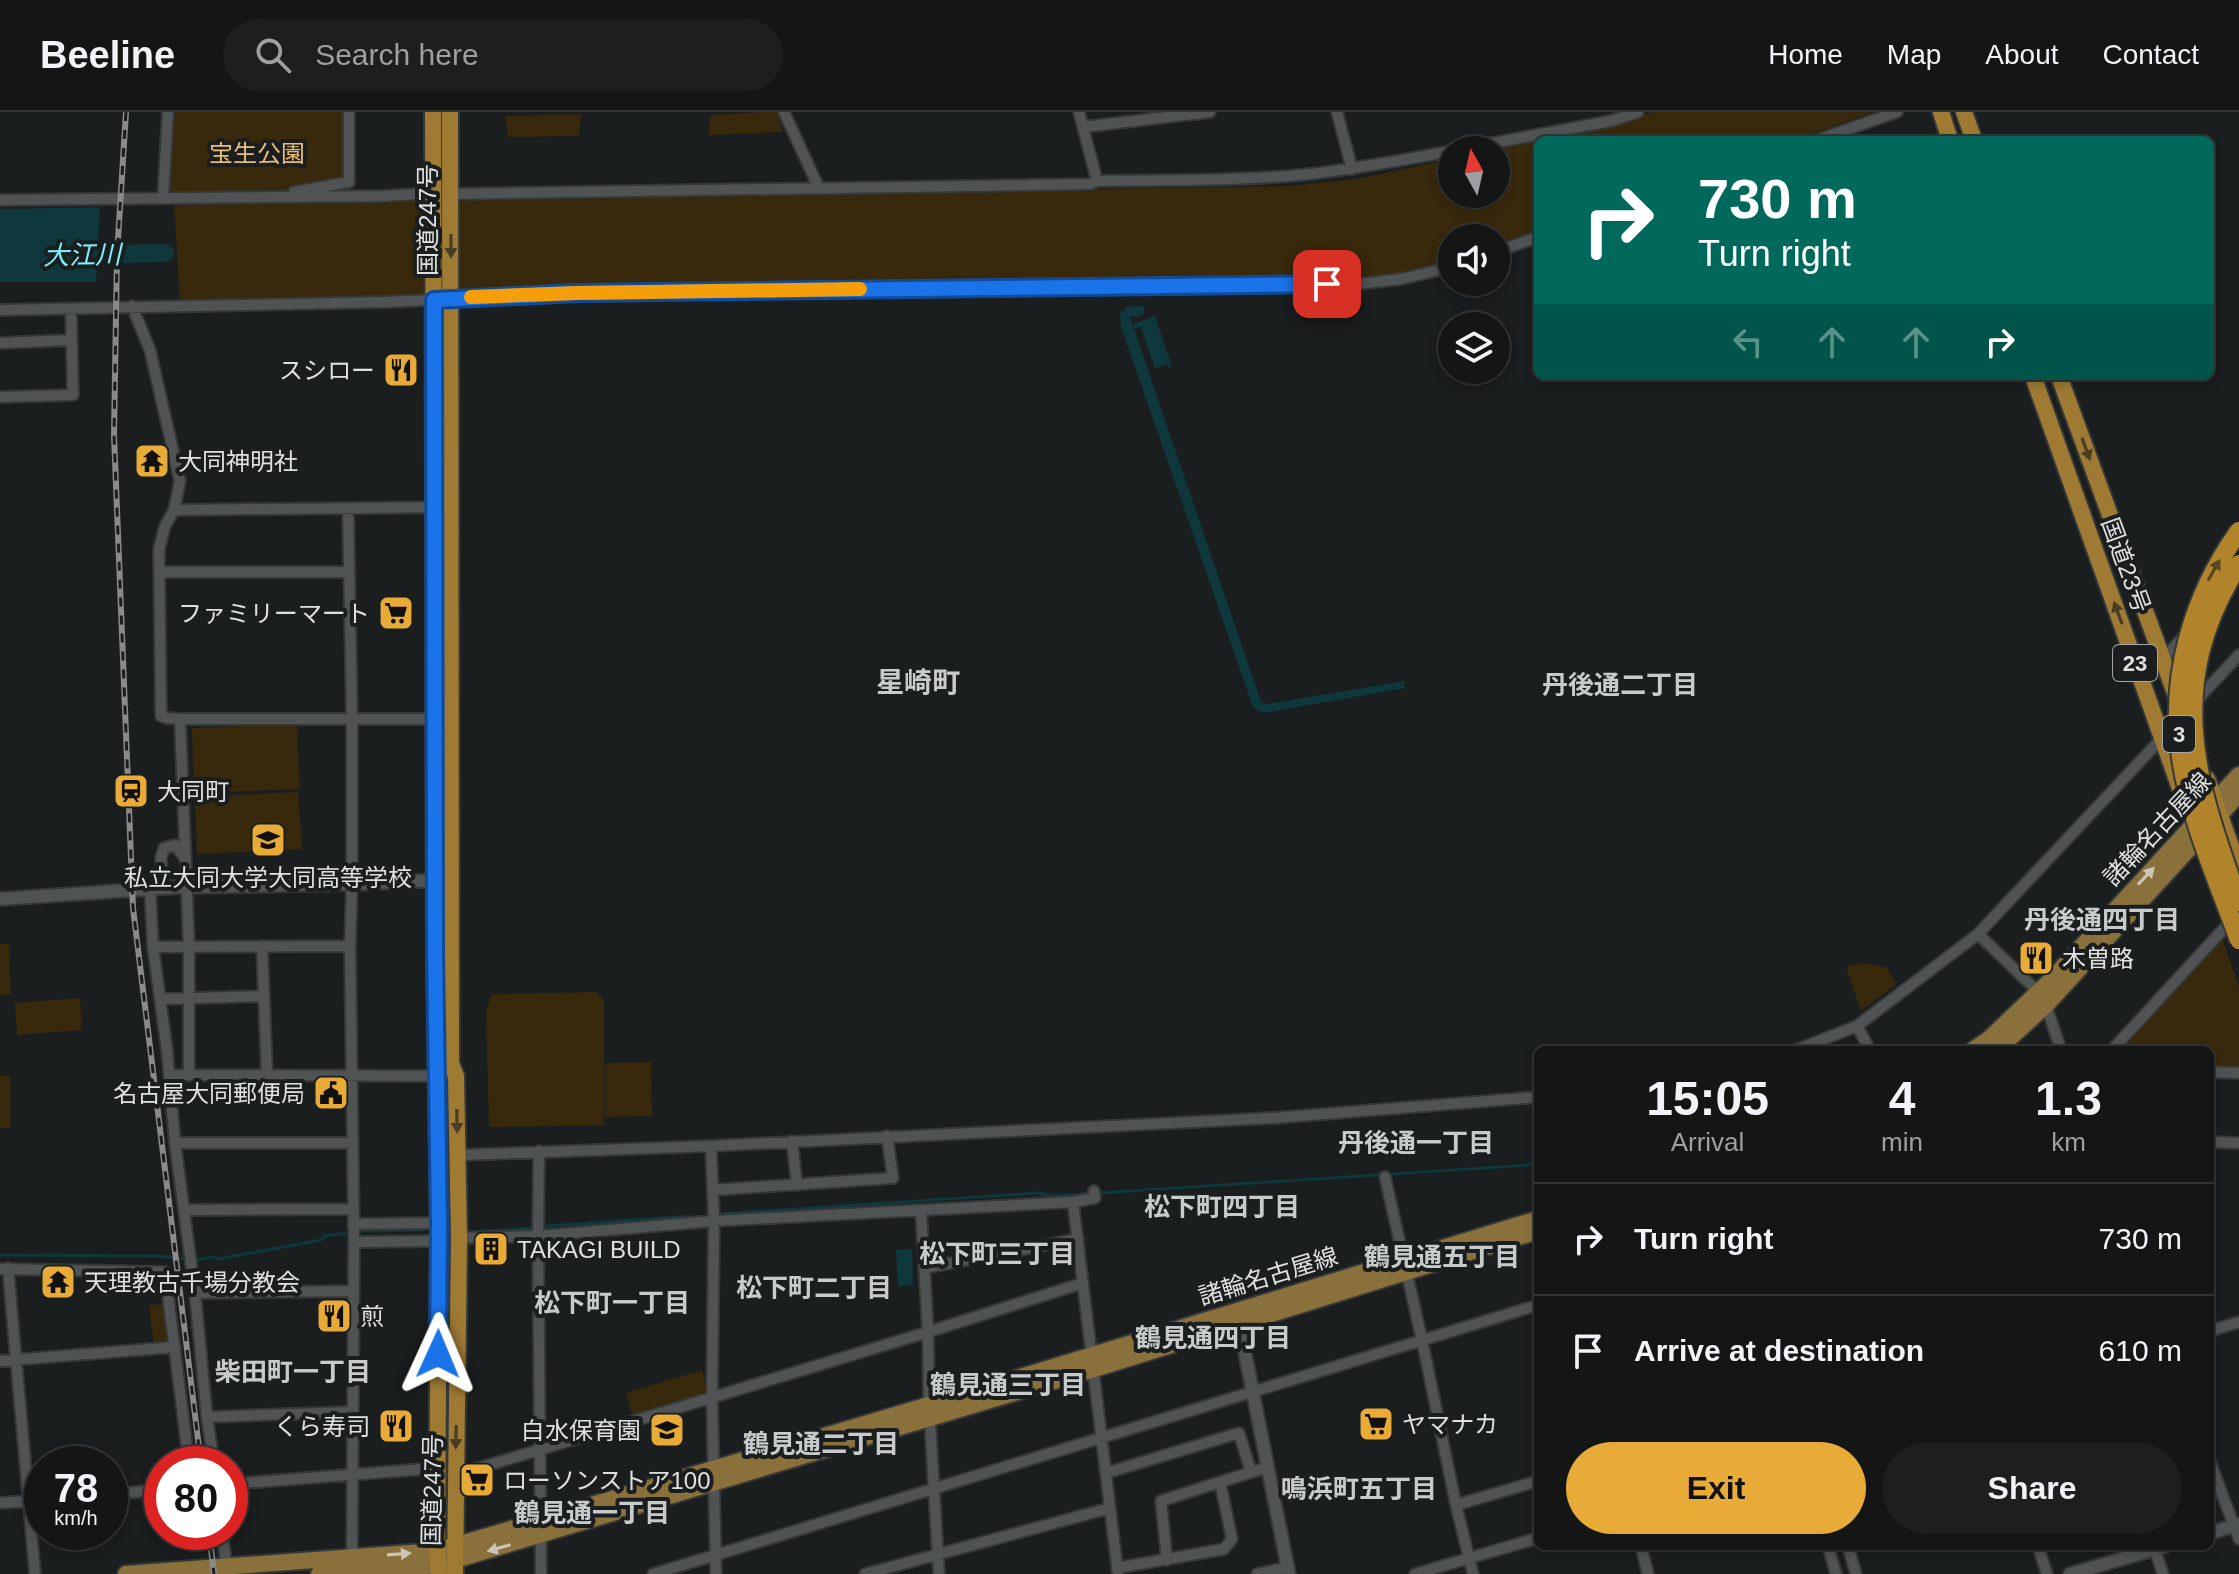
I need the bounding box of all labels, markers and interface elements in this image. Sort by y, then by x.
search box [223,19,783,91]
icon: search [251,33,295,77]
text: Beeline [40,34,175,76]
text: Search here [315,38,479,71]
text: Home [1768,39,1843,70]
text: Map [1887,39,1941,70]
text: About [1985,39,2059,70]
text: Contact [2103,39,2199,70]
north arrow [1438,136,1510,208]
map controls [1438,136,1510,384]
park label: 宝生公園 [209,140,305,167]
street label: 国道247号 [414,164,441,276]
text: 730 m [1698,167,1857,230]
icon: right [1566,168,1670,272]
button: sound [1438,224,1510,296]
text: Turn right [1698,233,1851,274]
one-way arrow [445,234,457,259]
water label: 大江川 [43,239,124,271]
pin [1293,250,1361,318]
icon: arrive [1305,262,1349,306]
button: layers [1438,312,1510,384]
icon: left [1726,320,1770,364]
icon: ahead [1810,320,1854,364]
icon: ahead [1894,320,1938,364]
icon: right [1978,320,2022,364]
restaurant icon: スシロー [382,351,420,389]
place label: スシロー [279,357,375,384]
one-way arrow [2080,437,2093,461]
temple icon: 大同神明社 [133,442,171,480]
place label: 大同神明社 [178,448,298,475]
street label: 国道23号 [2096,514,2156,616]
one-way arrow [2207,559,2221,581]
supermarket icon: ファミリーマート [377,594,415,632]
place label: ファミリーマート [178,600,370,627]
one-way arrow [2111,601,2123,625]
road number: 23 [2113,645,2157,681]
district label: 星崎町 [876,667,960,698]
district label: 丹後通二丁目 [1542,670,1698,700]
road number: 3 [2163,716,2195,752]
street label: 諸輪名古屋線 [2098,767,2216,891]
station icon: 大同町 [112,772,150,810]
place label: 大同町 [157,778,229,805]
school or university icon: 私立大同大学大同高等学校 [249,821,287,859]
place label: 私立大同大学大同高等学校 [124,864,412,891]
one-way arrow [2137,867,2155,886]
district label: 丹後通四丁目 [2024,905,2180,935]
restaurant icon: 木曽路 [2017,939,2055,977]
place label: 木曽路 [2062,945,2134,972]
text: 15:05 [1646,1072,1769,1125]
text: 4 [1889,1072,1915,1125]
text: 1.3 [2035,1072,2102,1125]
public building icon: 名古屋大同郵便局 [312,1074,350,1112]
place label: 名古屋大同郵便局 [113,1080,305,1107]
one-way arrow [451,1109,463,1134]
text: Arrival [1671,1127,1744,1157]
text: min [1881,1127,1923,1157]
text: km [2051,1127,2086,1157]
district label: 丹後通一丁目 [1338,1128,1494,1158]
district label: 松下町四丁目 [1144,1192,1300,1222]
icon: right [1566,1217,1610,1261]
text: Turn right [1634,1222,1773,1255]
text: 730 m [2099,1222,2182,1255]
building icon: TAKAGI BUILD [472,1230,510,1268]
place label: TAKAGI BUILD [517,1236,681,1263]
district label: 松下町三丁目 [919,1239,1075,1269]
street label: 諸輪名古屋線 [1195,1242,1341,1310]
district label: 鶴見通五丁目 [1364,1242,1520,1272]
temple icon: 天理教古千場分教会 [39,1263,77,1301]
place label: 天理教古千場分教会 [84,1269,300,1296]
district label: 松下町二丁目 [736,1273,892,1303]
district label: 松下町一丁目 [534,1288,690,1318]
restaurant icon: 煎 [315,1297,353,1335]
place label: 煎 [360,1303,384,1330]
position arrow [396,1312,480,1396]
district label: 鶴見通四丁目 [1135,1323,1291,1353]
icon: arrive [1566,1329,1610,1373]
text: Arrive at destination [1634,1334,1924,1367]
text: 610 m [2099,1334,2182,1367]
district label: 柴田町一丁目 [215,1357,371,1387]
district label: 鶴見通三丁目 [930,1370,1086,1400]
supermarket icon: ヤマナカ [1357,1405,1395,1443]
restaurant icon: くら寿司 [377,1407,415,1445]
school or university icon: 白水保育園 [648,1411,686,1449]
place label: ヤマナカ [1402,1411,1498,1438]
place label: くら寿司 [274,1413,370,1440]
place label: 白水保育園 [521,1417,641,1444]
one-way arrow [450,1425,462,1450]
district label: 鶴見通二丁目 [743,1429,899,1459]
street label: 国道247号 [418,1434,446,1546]
button: Exit [1566,1442,1866,1534]
button: Share [1882,1442,2182,1534]
speed limit sign: 80 [144,1446,248,1550]
supermarket icon: ローソンストア100 [458,1461,496,1499]
text: 78 [54,1466,98,1510]
place label: ローソンストア100 [503,1467,711,1494]
district label: 鳴浜町五丁目 [1281,1474,1437,1504]
district label: 鶴見通一丁目 [514,1498,670,1528]
text: km/h [54,1507,98,1529]
one-way arrow [487,1542,511,1555]
one-way arrow [387,1547,412,1560]

